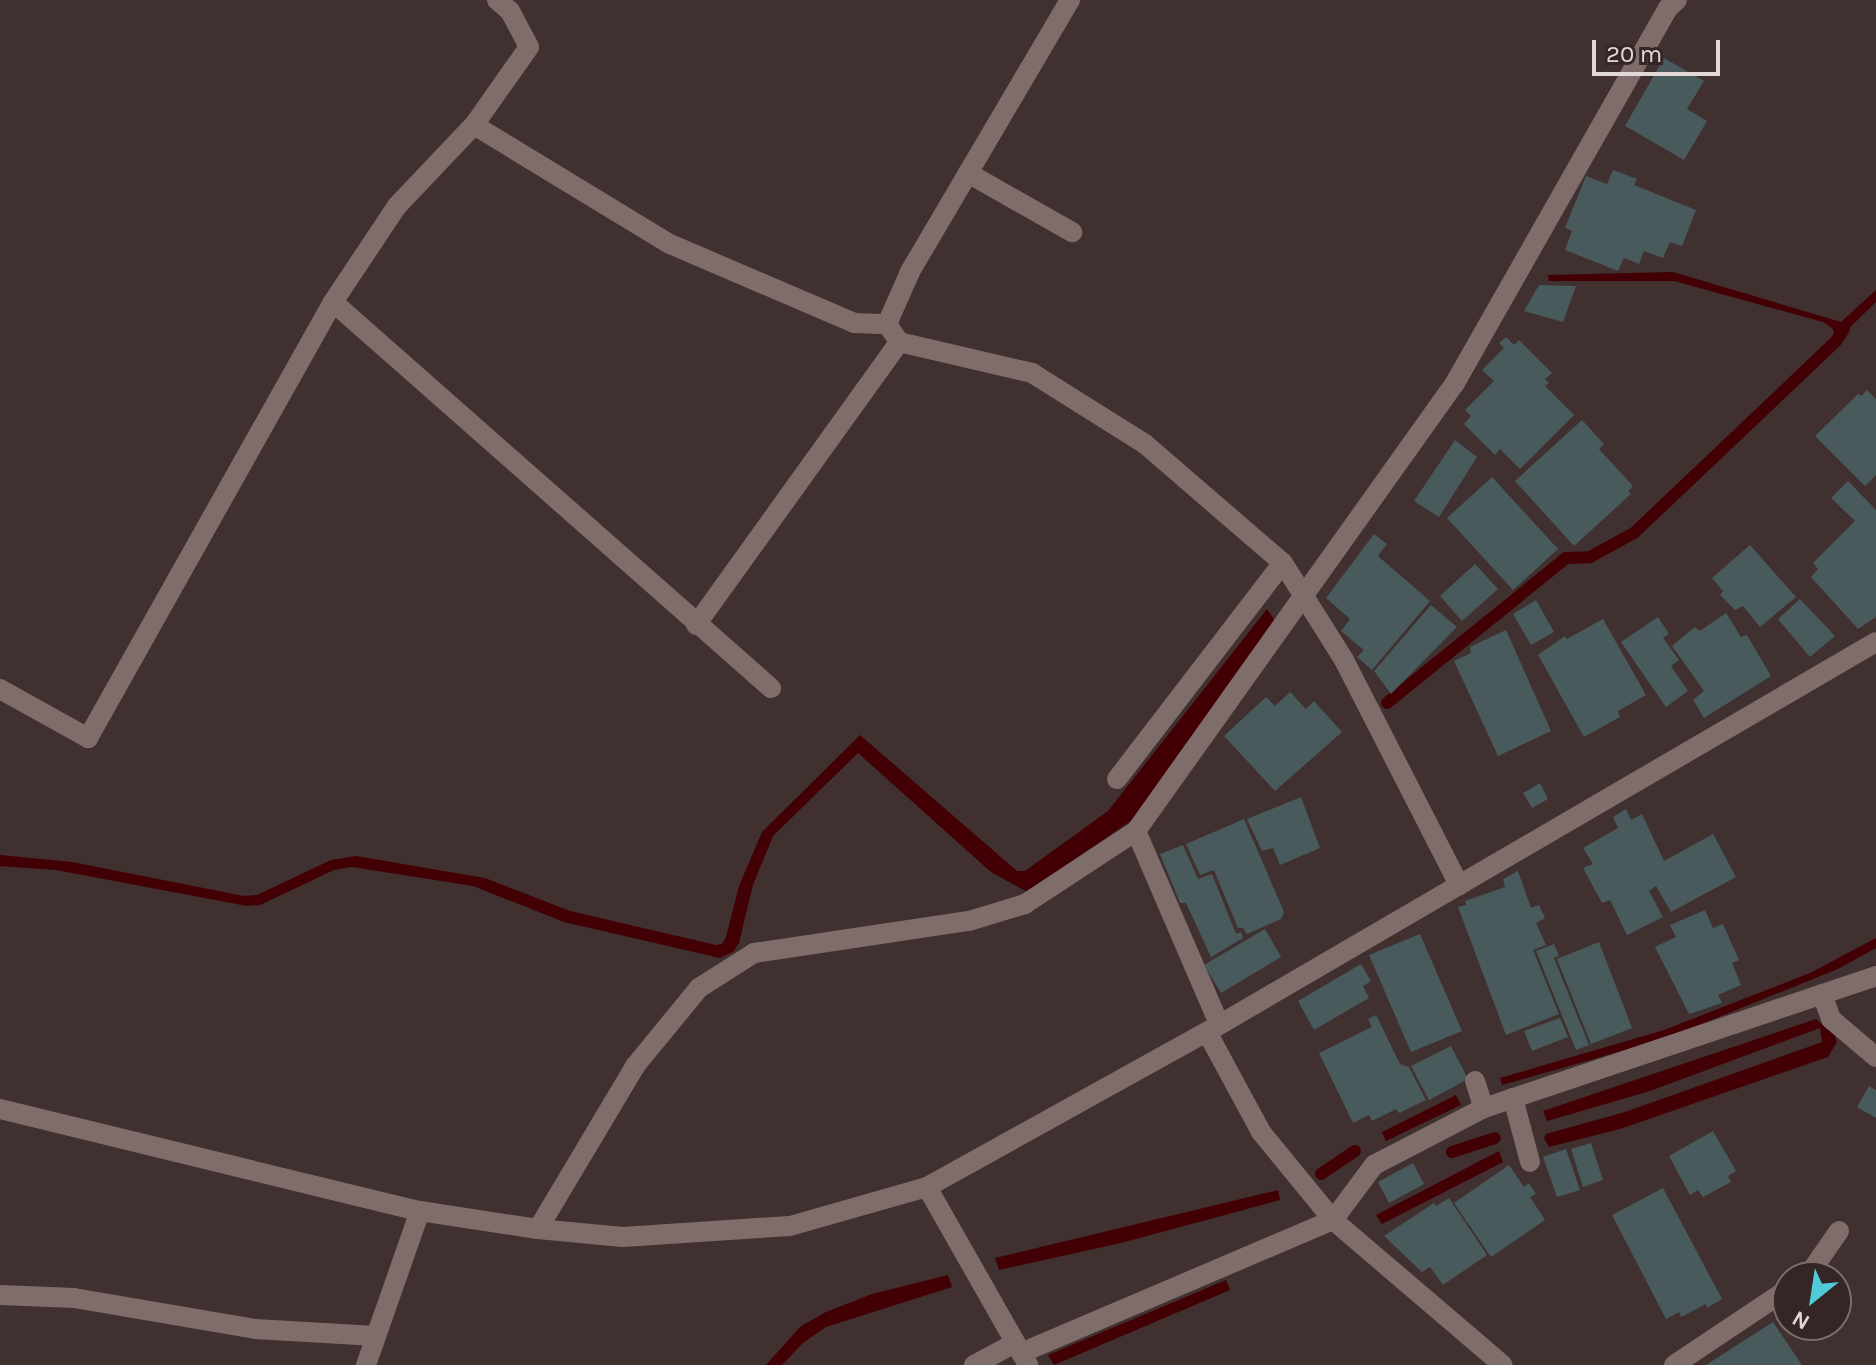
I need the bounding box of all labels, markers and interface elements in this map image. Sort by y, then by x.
scale bar [1596,24,1724,74]
text: 20 m [1606,40,1662,68]
north arrow [1772,1261,1852,1341]
text: N [1788,1305,1814,1335]

